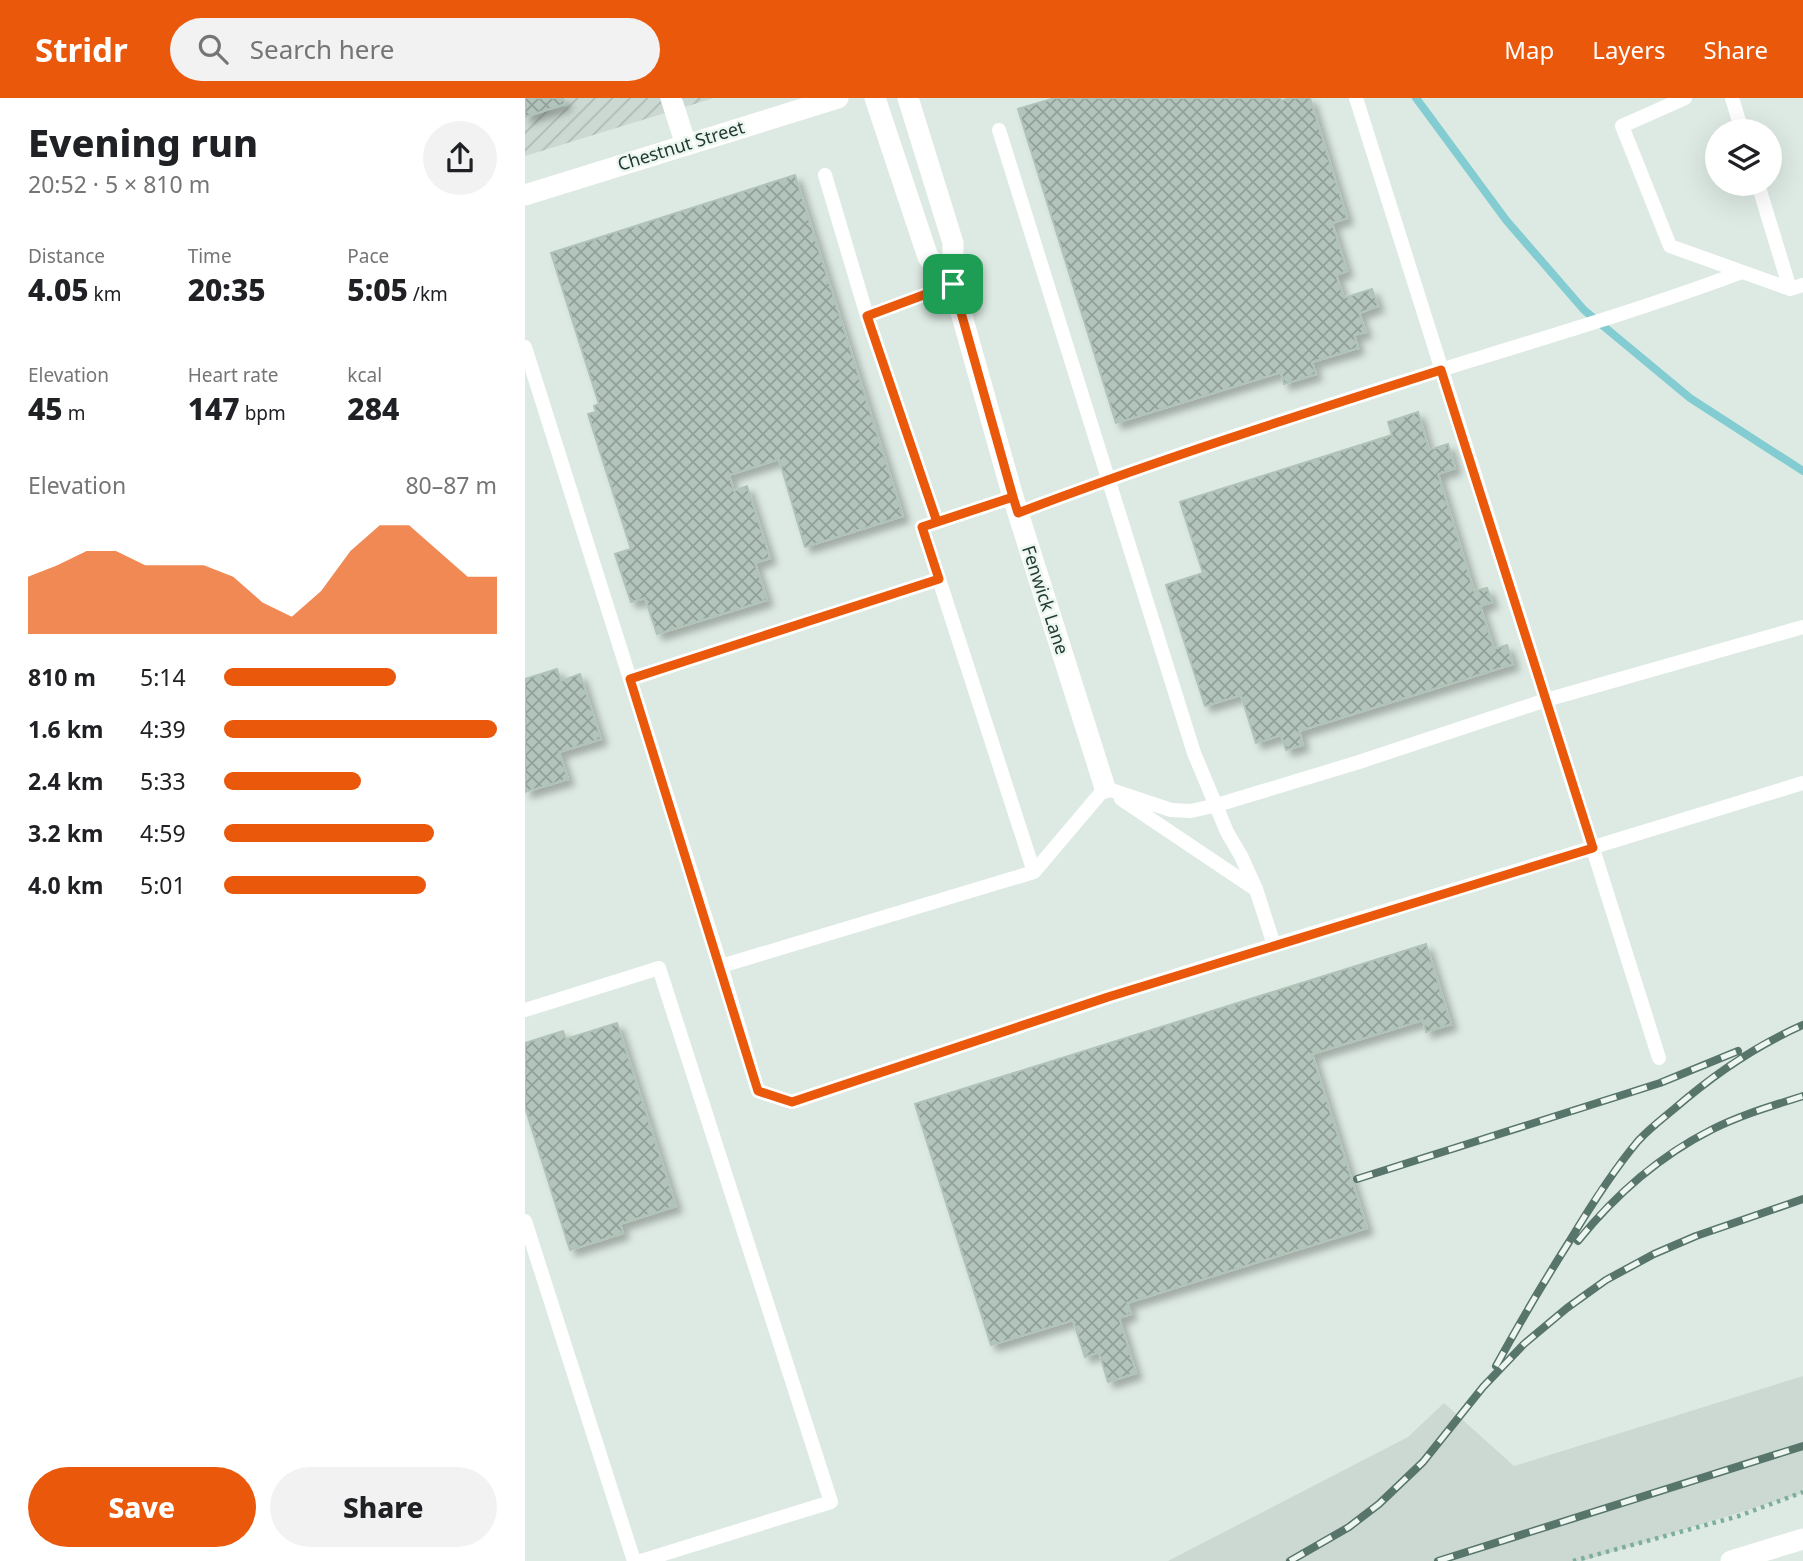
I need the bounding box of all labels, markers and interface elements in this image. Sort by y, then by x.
search box [170,18,660,81]
text: Stridr [35,27,128,72]
icon: search [194,30,232,68]
text: Search here [250,31,394,67]
text: Map [1504,33,1554,66]
text: Layers [1592,33,1666,66]
text: Share [1704,33,1768,66]
street label: Chestnut Street [614,114,748,176]
text: Evening run [28,116,258,168]
map controls [1705,119,1782,196]
button: layers [1705,119,1782,196]
button: share [423,121,497,195]
text: 20:52 · 5 × 810 m [28,168,210,200]
text: Distance [28,243,105,269]
text: Time [188,243,232,269]
text: Pace [347,243,389,269]
pin [923,254,983,314]
icon: arrive [934,265,972,303]
text: 4.05 [28,269,89,310]
text: 20:35 [188,269,266,310]
text: 5:05 [347,269,408,310]
text: km [89,281,121,307]
text: /km [408,281,448,307]
text: Elevation [28,362,109,388]
text: Heart rate [188,362,278,388]
text: kcal [347,362,382,388]
text: 45 [28,388,63,429]
text: 147 [188,388,240,429]
text: 284 [347,388,399,429]
text: m [63,400,85,426]
text: bpm [240,400,286,426]
text: Elevation [28,469,126,501]
text: 80–87 m [405,469,497,501]
street label: Fenwick Lane [1017,542,1075,657]
text: 810 m [28,661,96,693]
text: 5:14 [140,661,186,693]
text: 1.6 km [28,713,103,745]
text: 4:39 [140,713,186,745]
text: 2.4 km [28,765,103,797]
text: 5:33 [140,765,186,797]
text: 3.2 km [28,817,103,849]
text: 4:59 [140,817,186,849]
text: 4.0 km [28,869,103,901]
text: 5:01 [140,869,186,901]
button: Save [28,1467,256,1547]
button: Share [270,1467,497,1547]

